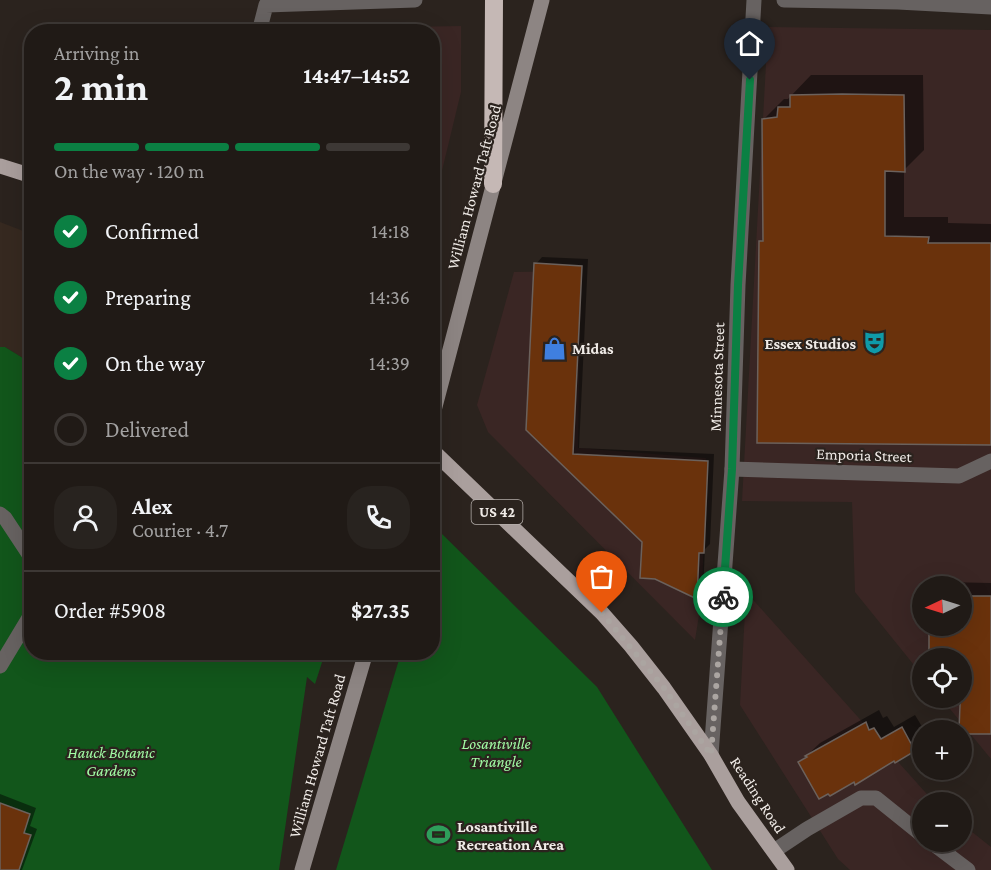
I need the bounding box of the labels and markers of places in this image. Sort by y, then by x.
pin [724,18,775,80]
theatre icon: Essex Studios [861,330,887,356]
shop icon: Midas [541,335,567,361]
place label: Essex Studios [764,335,856,352]
place label: Midas [572,340,614,357]
pin [576,551,627,613]
place label: Losantiville Recreation Area [457,818,564,853]
sports icon: Losantiville Recreation Area [426,822,452,848]

